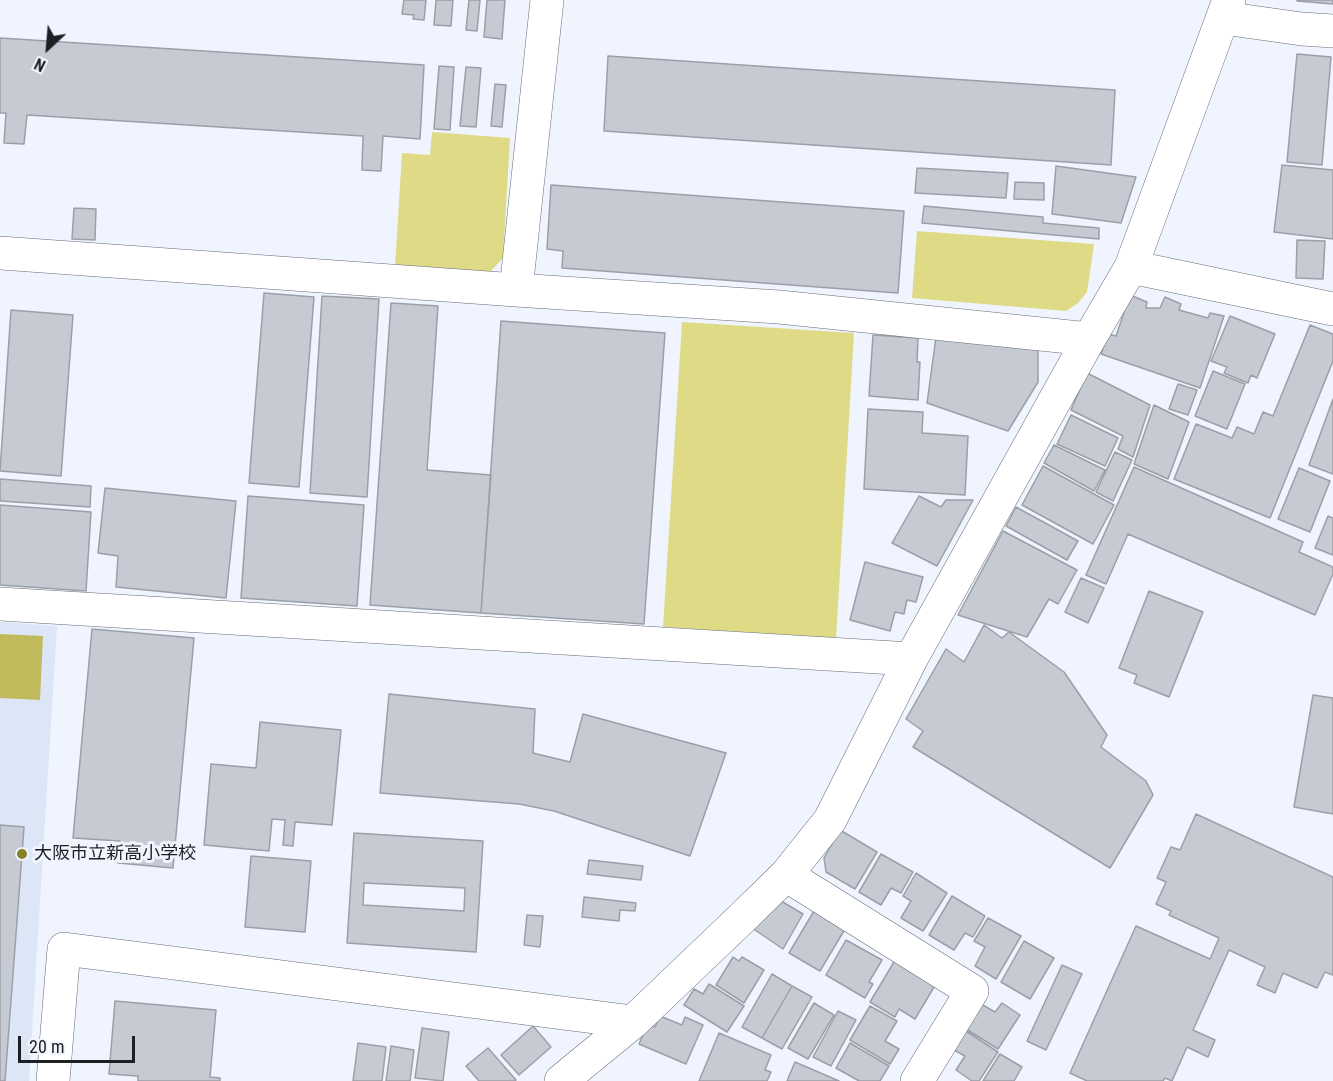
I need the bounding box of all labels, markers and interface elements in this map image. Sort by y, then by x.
north arrow [18,18,78,78]
text: N [31,54,48,75]
place label: 大阪市立新高小学校 [34,843,196,865]
marker: 大阪市立新高小学校 [15,847,29,861]
scale bar [21,1024,138,1062]
text: 20 m [29,1036,64,1057]

